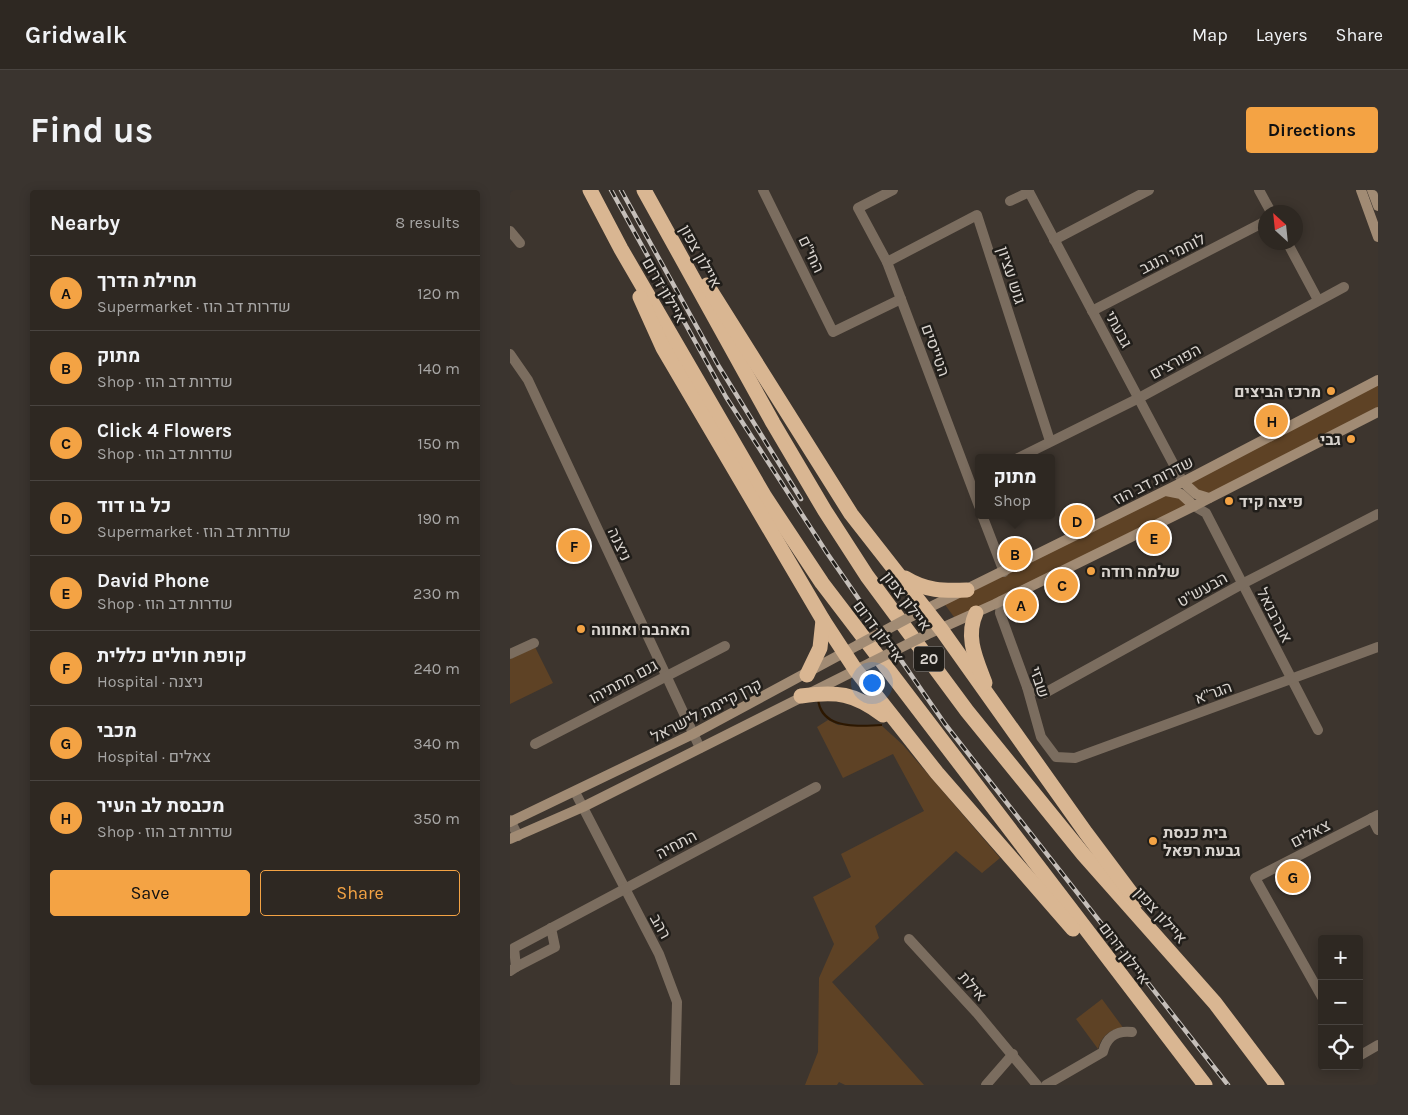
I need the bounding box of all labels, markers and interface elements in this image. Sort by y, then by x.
text: Gridwalk [25,21,127,49]
text: Map [1192,24,1228,46]
text: Layers [1256,24,1308,46]
text: Share [1336,24,1383,46]
button: Directions [1246,107,1378,153]
text: Find us [30,110,153,151]
north arrow [1258,205,1303,250]
text: Nearby [50,211,120,235]
text: 8 results [395,213,460,232]
street label: איילון צפון [675,221,726,291]
street label: לוחמי הנגב [1136,229,1208,278]
street label: החי"ם [794,233,829,276]
street label: גוש עציון [993,244,1030,306]
street label: איילון דרום [638,254,691,326]
text: תחילת הדרך [97,270,197,292]
text: A [61,284,71,303]
text: 120 m [417,284,460,303]
text: Supermarket · שדרות דב הוז [97,297,291,316]
street label: גבעתי [1101,308,1136,351]
street label: הטייסים [917,321,954,379]
street label: הפורצים [1146,340,1204,383]
text: מתוק [97,345,140,367]
text: B [61,359,71,378]
text: 140 m [418,359,460,378]
text: Shop · שדרות דב הוז [97,372,233,391]
place label: מרכז הביצים [1234,382,1321,401]
marker: מרכז הביצים [1325,385,1337,397]
pin: H [1256,402,1288,440]
text: Click 4 Flowers [97,420,232,442]
place label: גבי [1320,430,1341,449]
marker: גבי [1345,433,1357,445]
text: C [61,434,71,453]
text: 150 m [417,434,460,453]
text: Shop · שדרות דב הוז [97,444,233,463]
street label: שדרות דב הוז [1110,452,1197,509]
popup [975,454,1055,519]
text: מתוק [993,466,1037,488]
text: Shop [993,491,1031,510]
place label: פיצה קיד [1239,492,1303,511]
text: כל בו דוד [97,495,171,517]
marker: פיצה קיד [1223,495,1235,507]
pin: D [1061,502,1093,540]
text: D [61,509,71,528]
text: 190 m [417,509,460,528]
pin: E [1138,519,1170,557]
text: Supermarket · שדרות דב הוז [97,522,291,541]
street label: ניצנה [604,525,635,564]
pin: F [558,527,590,565]
pin: B [999,535,1031,573]
place label: שלמה רודה [1101,562,1180,581]
marker: שלמה רודה [1085,565,1097,577]
pin: C [1046,566,1078,604]
street label: איילון צפון [878,568,935,635]
street label: הבעש"ט [1174,568,1231,611]
text: David Phone [97,570,209,592]
text: E [61,584,71,603]
text: 230 m [413,584,460,603]
street label: אברבנאל [1253,585,1296,646]
pin: A [1005,586,1037,624]
text: Shop · שדרות דב הוז [97,594,233,613]
street label: איילון דרום [849,597,908,666]
place label: האהבה ואחווה [591,620,690,639]
marker: האהבה ואחווה [575,623,587,635]
text: קופת חולים כללית [97,645,247,667]
road number: 20 [914,646,944,672]
street label: גנם מתתיהו [586,655,661,707]
text: F [62,659,70,678]
text: 240 m [414,659,460,678]
street label: שבזי [1026,664,1053,700]
your location [859,670,885,696]
text: Hospital · ניצנה [97,672,203,691]
street label: קרן קיימת לישראל [648,674,765,747]
street label: הגר"א [1192,677,1235,708]
text: מכבי [97,720,137,742]
text: G [61,734,71,753]
text: 340 m [413,734,460,753]
text: Hospital · צאלים [97,747,211,766]
text: מכבסת לב העיר [97,795,225,817]
text: H [60,809,72,828]
text: 350 m [413,809,460,828]
street label: צאלים [1287,815,1334,851]
text: Shop · שדרות דב הוז [97,822,233,841]
place label: בית כנסת גבעת רפאל [1163,823,1241,860]
street label: התחיה [653,826,700,863]
marker: בית כנסת גבעת רפאל [1147,835,1159,847]
pin: G [1277,858,1309,896]
button: Save [50,870,250,916]
button: Share [260,870,460,916]
street label: איילון צפון [1130,883,1191,947]
street label: רהב [646,910,675,942]
street label: איילון דרום [1095,919,1154,988]
map controls [1318,935,1363,1070]
button: + [1318,935,1363,980]
street label: אילת [954,968,991,1005]
button: − [1318,980,1363,1025]
button: locate [1318,1025,1363,1070]

